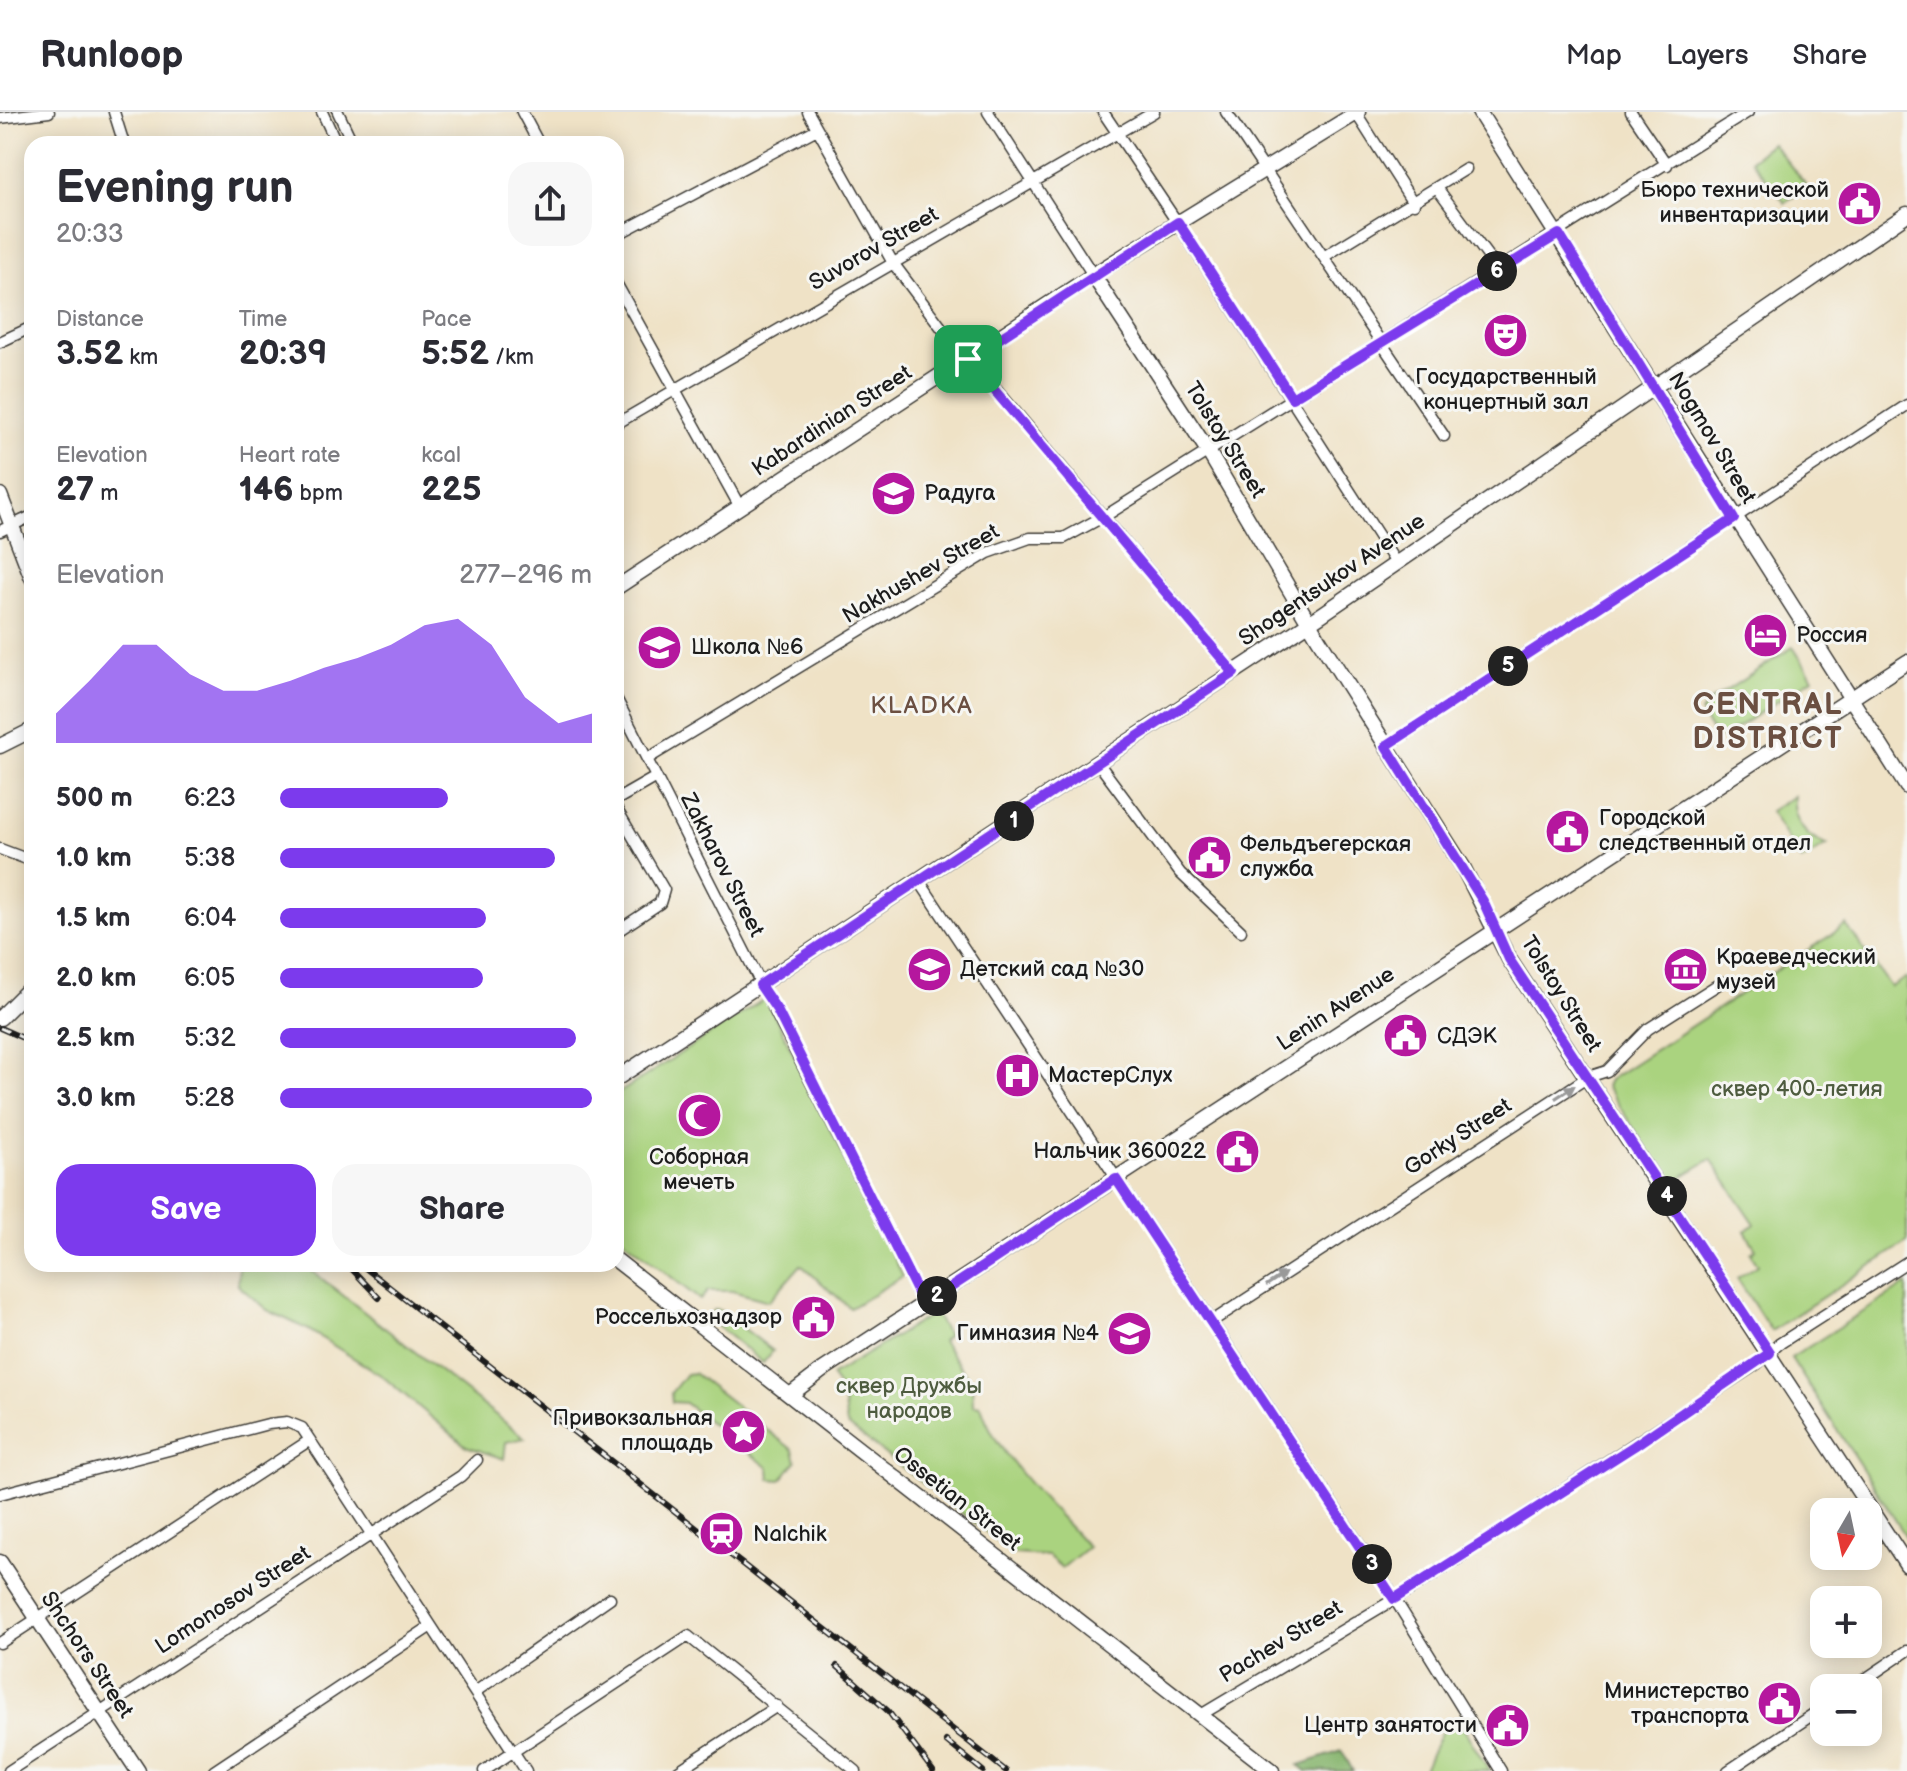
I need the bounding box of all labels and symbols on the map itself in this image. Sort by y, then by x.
place label: Бюро технической инвентаризации [1641,177,1829,229]
public building icon: Бюро технической инвентаризации [1836,179,1884,227]
street label: Suvorov Street [805,201,944,297]
pin: 6 [1477,251,1517,291]
theatre icon: Государственный концертный зал [1482,312,1530,360]
pin [934,325,1002,393]
street label: Kabardinian Street [747,359,917,483]
place label: Государственный концертный зал [1415,364,1597,416]
street label: Nogmov Street [1662,367,1762,509]
street label: Tolstoy Street [1179,377,1272,503]
school or university icon: Радуга [869,469,917,517]
place label: Радуга [924,480,995,507]
street label: Shogentsukov Avenue [1234,508,1430,652]
street label: Nakhushev Street [838,518,1004,630]
hotel icon: Россия [1741,611,1789,659]
place label: Россия [1796,622,1867,649]
school or university icon: Школа №6 [636,623,684,671]
place label: Школа №6 [691,634,803,661]
pin: 5 [1488,646,1528,686]
district label: CENTRAL DISTRICT [1692,687,1844,757]
district label: KLADKA [870,691,974,720]
street label: Zakharov Street [674,788,770,942]
pin: 1 [994,801,1034,841]
place label: Городской следственный отдел [1599,805,1811,857]
public building icon: Городской следственный отдел [1544,807,1592,855]
place label: Фельдъегерская служба [1240,831,1411,883]
public building icon: Фельдъегерская служба [1185,833,1233,881]
street label: Tolstoy Street [1515,931,1608,1057]
place label: Краеведческий музей [1716,944,1876,996]
school or university icon: Детский сад №30 [905,945,953,993]
museum icon: Краеведческий музей [1661,946,1709,994]
place label: Детский сад №30 [960,956,1144,983]
street label: Lenin Avenue [1272,961,1400,1057]
public building icon: СДЭК [1382,1012,1430,1060]
place label: СДЭК [1437,1023,1497,1050]
hospital icon: МастерСлух [993,1051,1041,1099]
place label: МастерСлух [1048,1062,1173,1089]
park label: сквер 400-летия [1711,1076,1883,1103]
one-way arrow [1554,1085,1575,1100]
mosque icon: Соборная мечеть [675,1092,723,1140]
street label: Gorky Street [1399,1092,1517,1182]
public building icon: Нальчик 360022 [1213,1127,1261,1175]
place label: Нальчик 360022 [1033,1138,1206,1165]
place label: Соборная мечеть [649,1144,749,1196]
pin: 4 [1647,1176,1687,1216]
one-way arrow [1265,1273,1287,1287]
pin: 2 [917,1276,957,1316]
public building icon: Россельхознадзор [789,1293,837,1341]
place label: Россельхознадзор [594,1304,783,1331]
school or university icon: Гимназия №4 [1106,1309,1154,1357]
place label: Гимназия №4 [957,1320,1100,1347]
park label: сквер Дружбы народов [836,1373,982,1425]
place label: Привокзальная площадь [553,1405,713,1457]
place icon: Привокзальная площадь [720,1407,768,1455]
street label: Ossetian Street [888,1441,1026,1557]
north arrow [1810,1498,1882,1570]
station icon: Nalchik [698,1510,746,1558]
place label: Nalchik [753,1521,827,1548]
street label: Lomonosov Street [150,1540,316,1660]
pin: 3 [1352,1544,1392,1584]
street label: Shchors Street [35,1587,139,1724]
street label: Pachev Street [1215,1595,1348,1689]
place label: Министерство транспорта [1604,1678,1749,1730]
public building icon: Министерство транспорта [1756,1680,1804,1728]
public building icon: Центр занятости [1484,1701,1532,1749]
place label: Центр занятости [1304,1712,1477,1739]

